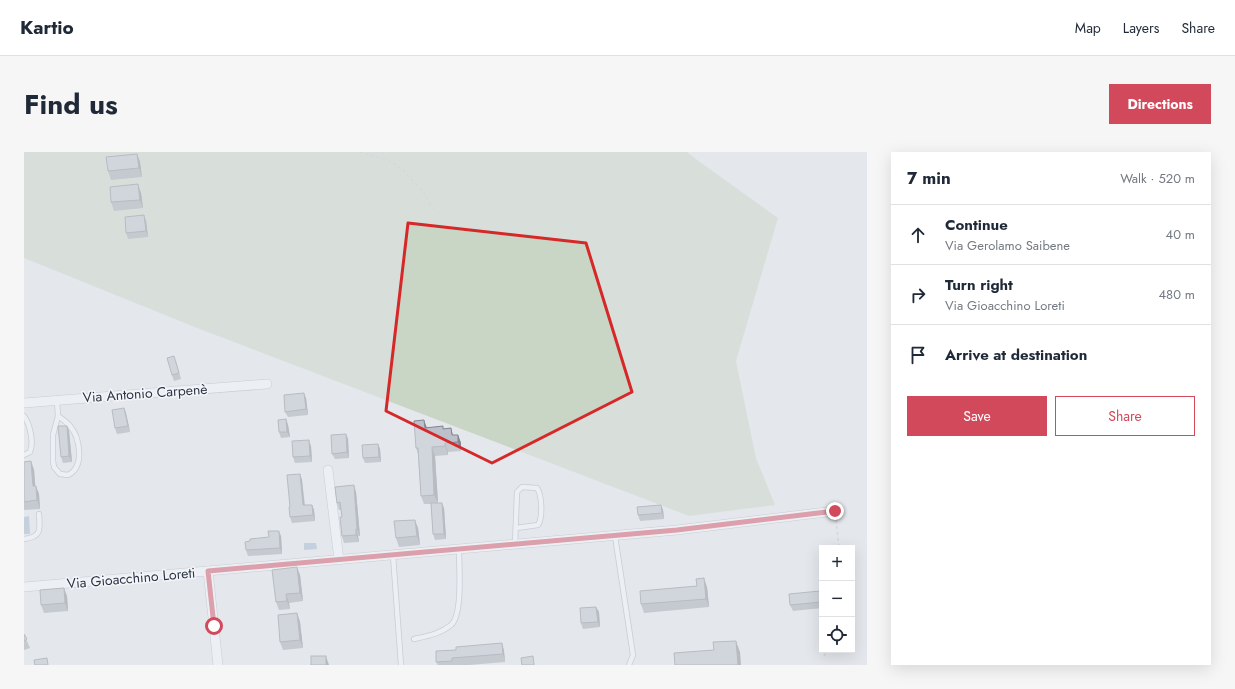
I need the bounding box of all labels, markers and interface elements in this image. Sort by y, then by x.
text: Kartio [20,14,74,41]
text: Map [1075,18,1101,38]
text: Layers [1123,18,1159,38]
text: Share [1181,18,1215,38]
text: Find us [24,84,118,125]
button: Directions [1109,84,1211,124]
text: 7 min [907,166,951,190]
text: Walk · 520 m [1120,169,1195,188]
text: Continue [945,214,1008,236]
icon: ahead [907,224,929,246]
text: 40 m [1166,225,1195,244]
text: Via Gerolamo Saibene [945,236,1070,255]
text: Turn right [945,274,1013,296]
icon: right [907,284,929,306]
text: 480 m [1158,285,1195,304]
text: Via Gioacchino Loreti [945,296,1065,315]
icon: arrive [907,344,929,366]
text: Arrive at destination [945,344,1087,366]
street label: Via Antonio Carpenè [82,379,208,407]
button: Save [907,396,1047,436]
button: Share [1055,396,1195,436]
route end [826,502,844,520]
map controls [819,545,855,653]
button: + [819,545,855,581]
street label: Via Gioacchino Loreti [66,562,196,594]
button: − [819,581,855,617]
route start [205,617,223,635]
button: locate [819,617,855,653]

